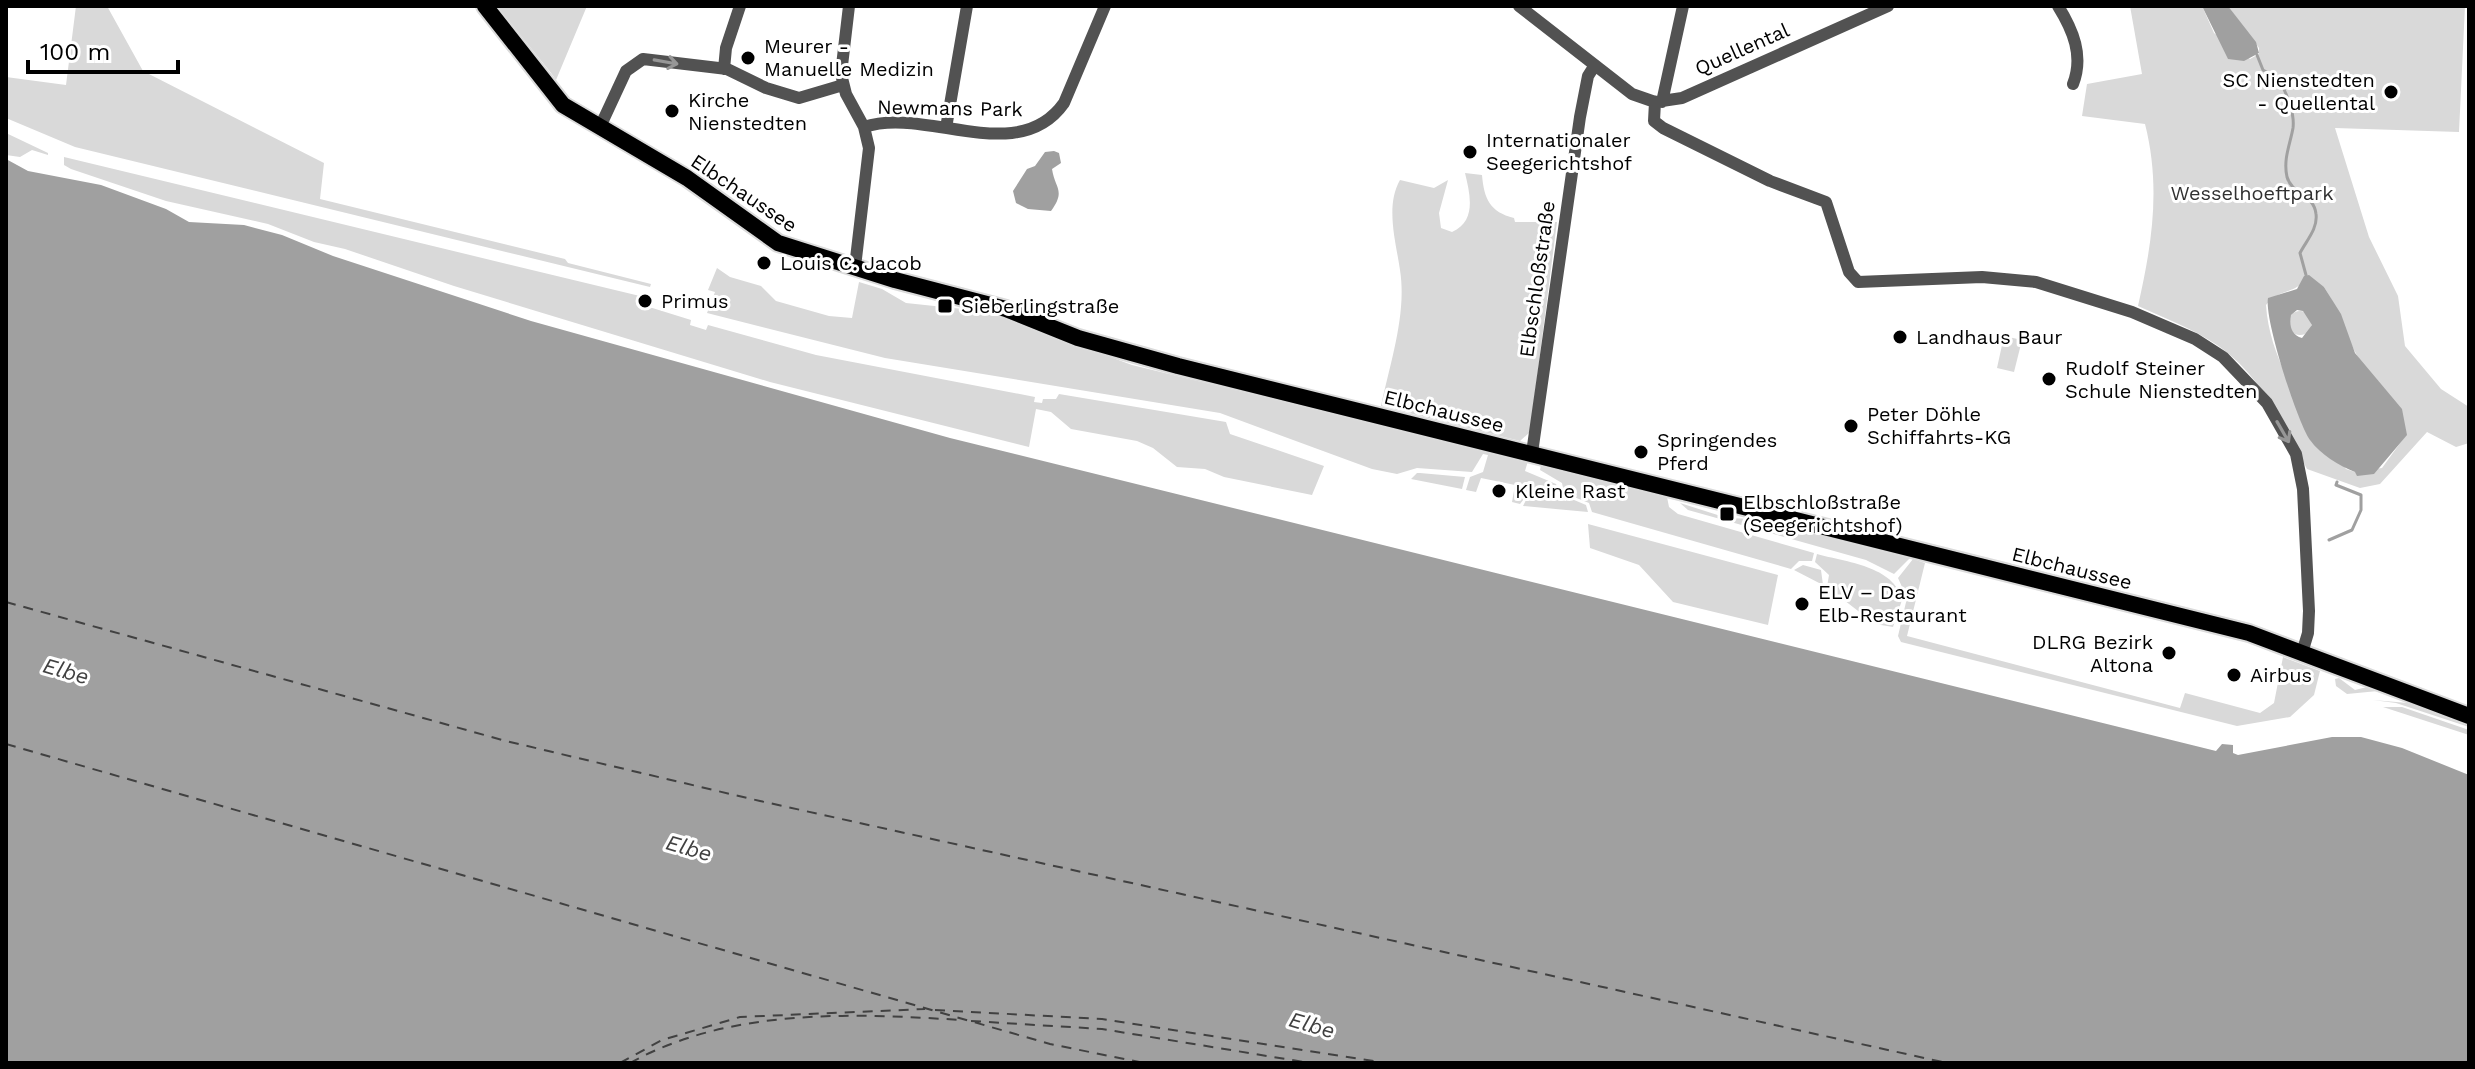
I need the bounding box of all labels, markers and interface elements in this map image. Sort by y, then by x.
street label: Quellental [1691,18,1793,80]
scale bar [28,24,178,74]
place label: Meurer - Manuelle Medizin [764,34,934,81]
text: 100 m [40,38,110,66]
marker: Meurer - Manuelle Medizin [739,49,757,67]
one-way arrow [653,55,678,70]
place label: SC Nienstedten - Quellental [2222,68,2375,115]
marker: SC Nienstedten - Quellental [2382,83,2400,101]
place label: Kirche Nienstedten [688,88,807,135]
street label: Newmans Park [877,95,1023,121]
marker: Kirche Nienstedten [663,102,681,120]
place label: Internationaler Seegerichtshof [1486,128,1632,175]
marker: Internationaler Seegerichtshof [1461,143,1479,161]
street label: Elbchaussee [686,149,802,237]
park label: Wesselhoeftpark [2170,181,2334,205]
street label: Elbschloßstraße [1514,199,1560,359]
place label: Louis C. Jacob [780,251,922,275]
marker: Louis C. Jacob [755,254,773,272]
place label: Primus [661,289,729,313]
marker: Primus [636,292,654,310]
place label: Sieberlingstraße [961,294,1119,318]
marker: Sieberlingstraße [936,297,954,315]
place label: Landhaus Baur [1916,325,2062,349]
marker: Landhaus Baur [1891,328,1909,346]
place label: Rudolf Steiner Schule Nienstedten [2065,356,2257,403]
marker: Rudolf Steiner Schule Nienstedten [2040,370,2058,388]
street label: Elbchaussee [1382,384,1506,438]
place label: Peter Döhle Schiffahrts-KG [1867,402,2011,449]
marker: Peter Döhle Schiffahrts-KG [1842,417,1860,435]
one-way arrow [2276,420,2291,444]
place label: Springendes Pferd [1657,428,1777,475]
marker: Springendes Pferd [1632,443,1650,461]
place label: Kleine Rast [1515,479,1626,503]
marker: Kleine Rast [1490,482,1508,500]
place label: Elbschloßstraße (Seegerichtshof) [1743,490,1902,537]
marker: Elbschloßstraße (Seegerichtshof) [1718,505,1736,523]
street label: Elbchaussee [2010,541,2134,595]
place label: ELV – Das Elb-Restaurant [1818,580,1967,627]
marker: ELV – Das Elb-Restaurant [1793,595,1811,613]
place label: DLRG Bezirk Altona [2032,630,2153,677]
marker: DLRG Bezirk Altona [2160,644,2178,662]
water label: Elbe [40,653,92,689]
place label: Airbus [2250,663,2312,687]
marker: Airbus [2225,666,2243,684]
water label: Elbe [663,830,715,866]
water label: Elbe [1286,1007,1338,1043]

